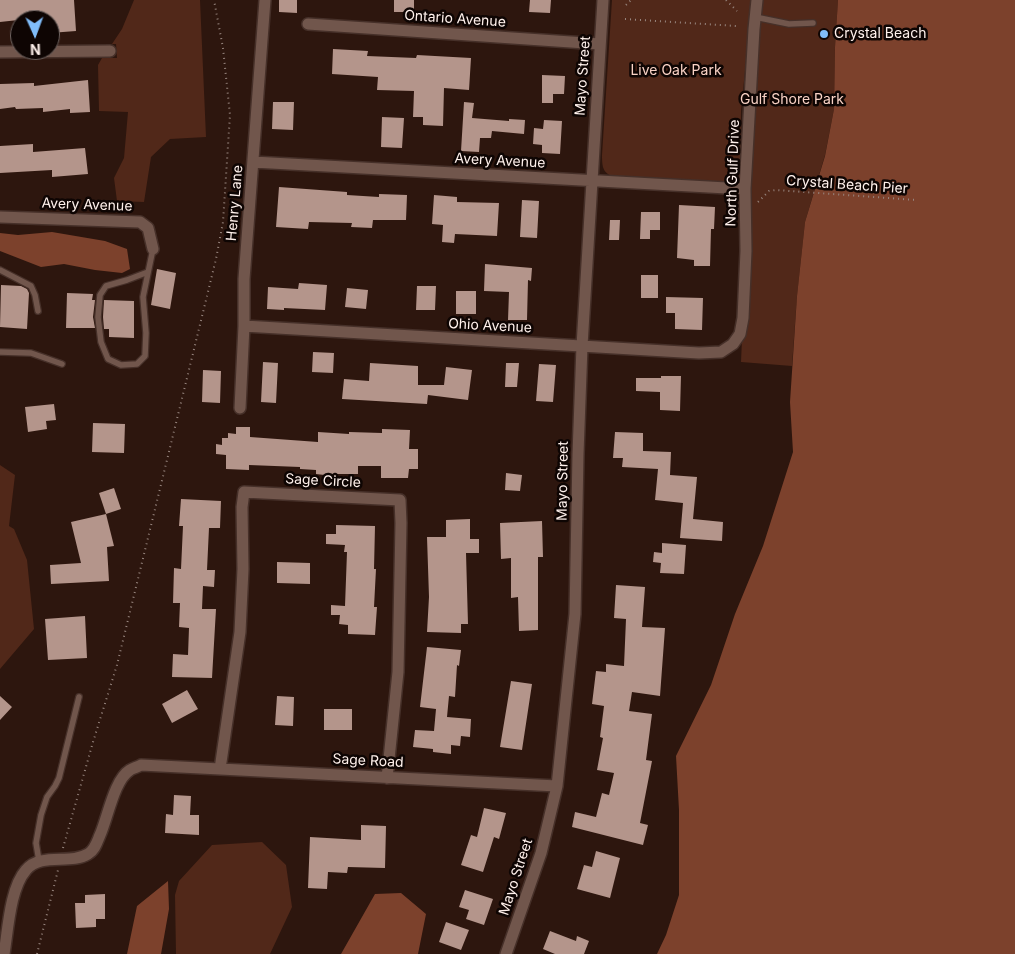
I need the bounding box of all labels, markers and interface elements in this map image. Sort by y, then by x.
street label: Ontario Avenue [404,7,506,31]
north arrow [10,10,60,60]
place label: Crystal Beach [834,26,926,42]
marker: Crystal Beach [818,28,830,40]
street label: Mayo Street [572,36,594,116]
text: N [30,41,41,58]
park label: Live Oak Park [630,63,722,79]
park label: Gulf Shore Park [740,92,844,108]
street label: North Gulf Drive [723,119,743,227]
street label: Avery Avenue [454,150,546,172]
street label: Henry Lane [223,164,247,242]
street label: Crystal Beach Pier [786,172,908,198]
street label: Avery Avenue [41,195,133,215]
street label: Ohio Avenue [448,315,532,337]
street label: Mayo Street [554,441,572,521]
street label: Sage Circle [285,471,361,491]
street label: Sage Road [332,751,404,771]
street label: Mayo Street [496,836,536,918]

